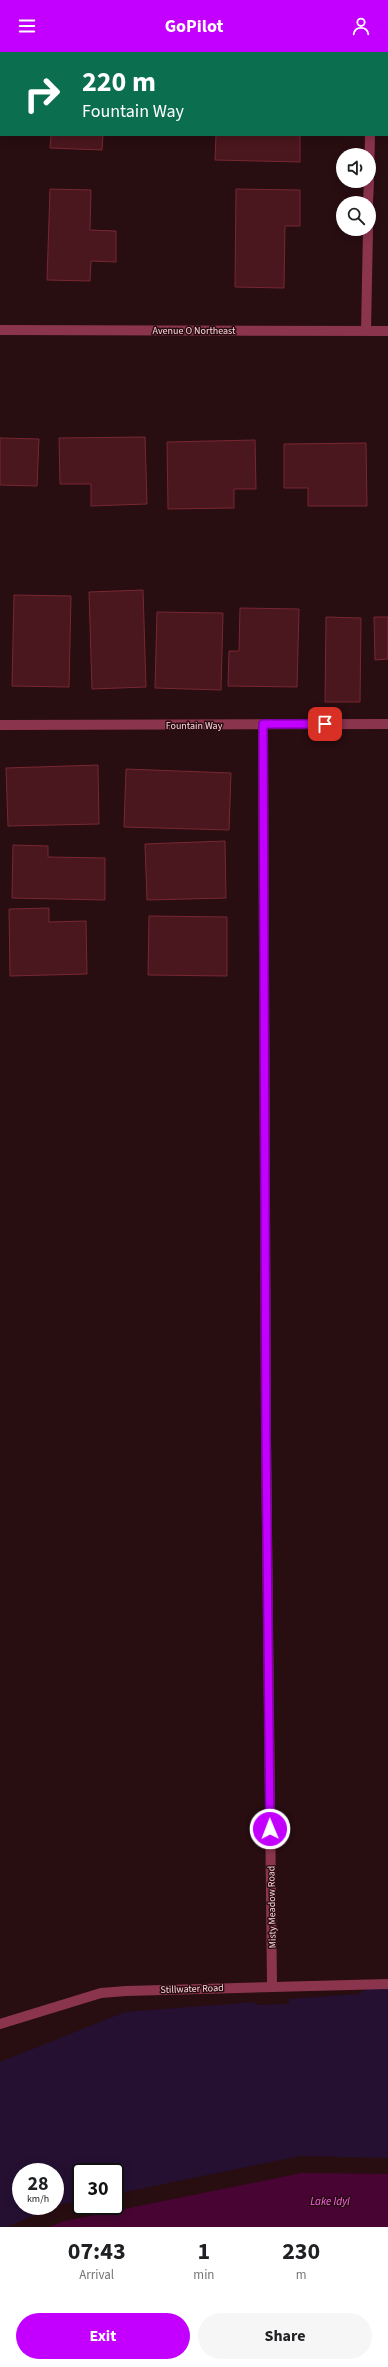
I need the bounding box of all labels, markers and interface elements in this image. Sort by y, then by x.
text: GoPilot [165,14,223,39]
icon: menu [16,15,38,37]
icon: person [350,15,372,37]
text: 220 m [82,62,156,102]
icon: right [16,68,68,120]
text: Fountain Way [82,99,184,124]
map controls [336,148,376,236]
button: sound [336,148,376,188]
button: search [336,196,376,236]
street label: Avenue O Northeast [153,324,236,338]
pin [308,707,342,741]
icon: arrive [314,713,336,735]
street label: Fountain Way [166,719,223,733]
position arrow [249,1808,291,1850]
street label: Misty Meadow Road [264,1866,280,1948]
street label: Stillwater Road [160,1981,224,1997]
speed limit sign: 30 [72,2163,124,2215]
text: 28 [27,2170,49,2198]
text: km/h [27,2192,49,2206]
water label: Lake Idyl [310,2194,350,2209]
text: 07:43 [68,2234,126,2269]
text: 1 [198,2234,210,2269]
text: 230 [282,2234,320,2269]
text: Arrival [79,2266,114,2284]
text: min [193,2266,214,2284]
text: m [296,2266,307,2284]
button: Exit [16,2313,190,2359]
button: Share [198,2313,372,2359]

